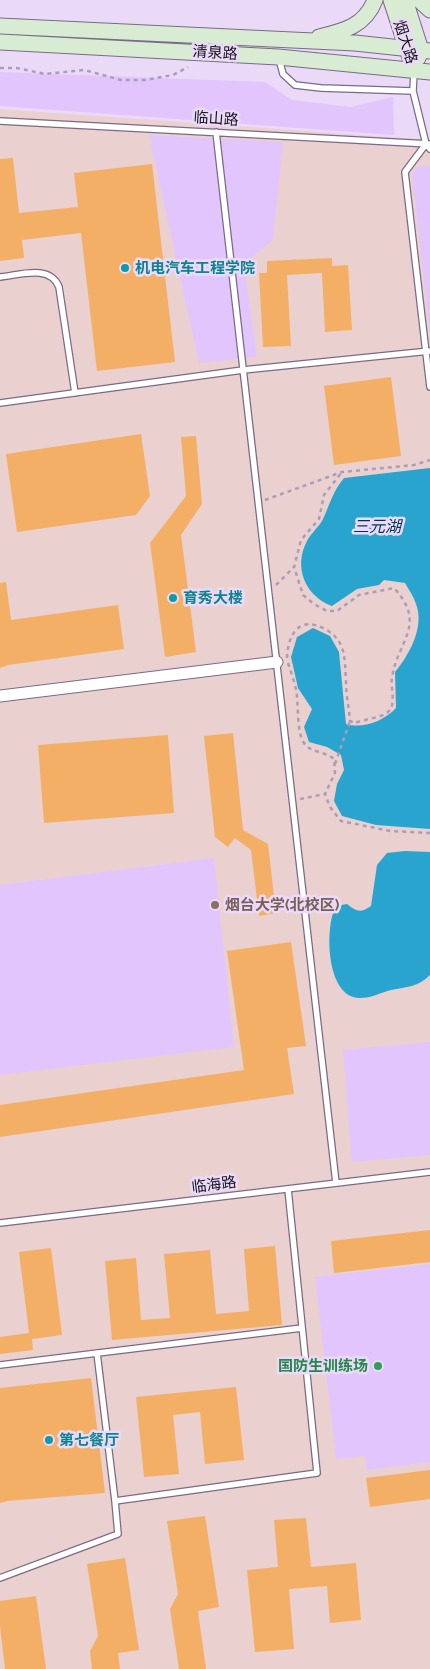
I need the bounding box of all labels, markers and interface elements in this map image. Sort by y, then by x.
street label: 烟大路 [389,18,421,66]
street label: 清泉路 [192,42,238,64]
street label: 临山路 [193,108,239,130]
place label: 机电汽车工程学院 [135,259,255,277]
marker: 机电汽车工程学院 [119,262,131,274]
water label: 三元湖 [353,517,401,537]
place label: 育秀大楼 [183,589,243,607]
marker: 育秀大楼 [167,592,179,604]
place label: 烟台大学(北校区) [225,896,339,914]
marker: 烟台大学(北校区) [209,899,221,911]
street label: 临海路 [191,1173,237,1197]
place label: 国防生训练场 [278,1357,368,1375]
marker: 国防生训练场 [372,1360,384,1372]
place label: 第七餐厅 [59,1431,119,1449]
marker: 第七餐厅 [43,1434,55,1446]

